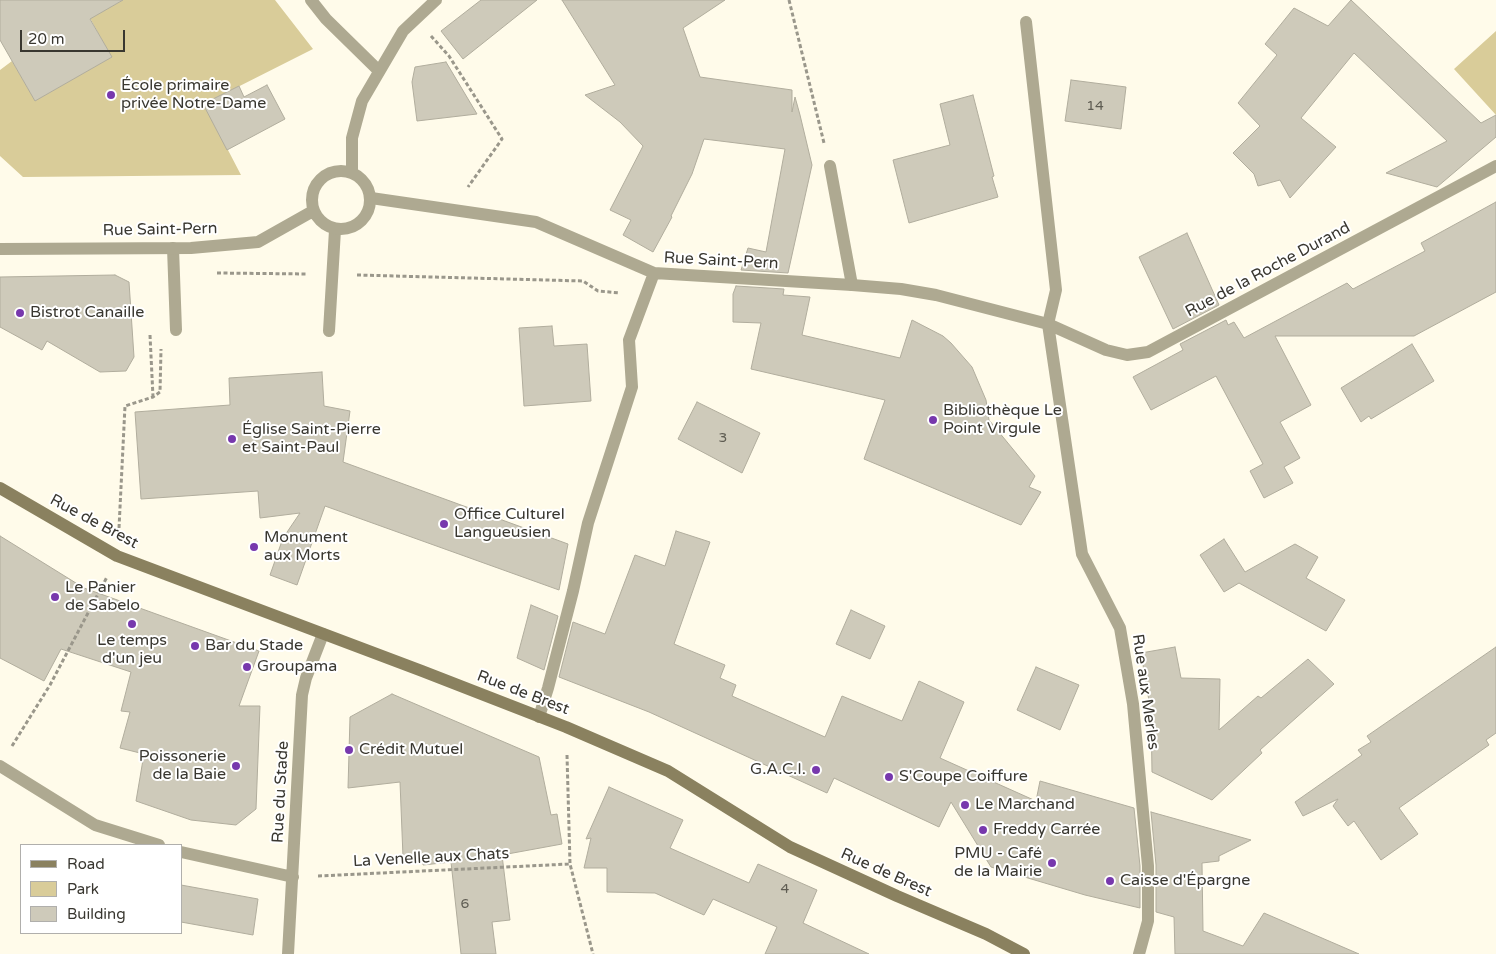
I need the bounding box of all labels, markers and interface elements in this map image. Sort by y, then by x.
scale bar [22,20,128,52]
text: 20 m [28,30,65,48]
place label: École primaire privée Notre-Dame [121,76,266,114]
marker: École primaire privée Notre-Dame [105,89,117,101]
house number: 14 [1086,98,1104,114]
street label: Rue de la Roche Durand [1182,218,1354,322]
street label: Rue Saint-Pern [102,219,218,241]
street label: Rue Saint-Pern [663,248,779,274]
place label: Bistrot Canaille [30,303,144,323]
marker: Bistrot Canaille [14,307,26,319]
place label: Bibliothèque Le Point Virgule [943,401,1062,439]
marker: Bibliothèque Le Point Virgule [927,414,939,426]
place label: Église Saint-Pierre et Saint-Paul [242,420,381,458]
house number: 3 [719,430,727,446]
marker: Église Saint-Pierre et Saint-Paul [226,433,238,445]
street label: Rue de Brest [47,491,141,553]
place label: Office Culturel Langueusien [454,505,565,543]
marker: Office Culturel Langueusien [438,518,450,530]
place label: Monument aux Morts [264,528,348,566]
marker: Monument aux Morts [248,541,260,553]
place label: Le Panier de Sabelo [65,578,140,616]
marker: Le Panier de Sabelo [49,591,61,603]
marker: Le temps d'un jeu [126,618,138,630]
place label: Le temps d'un jeu [97,631,167,669]
street label: Rue aux Merles [1127,633,1163,751]
place label: Bar du Stade [205,636,303,656]
marker: Bar du Stade [189,640,201,652]
place label: Groupama [257,657,337,677]
marker: Groupama [241,661,253,673]
street label: Rue de Brest [474,667,572,719]
place label: Crédit Mutuel [359,740,463,760]
street label: Rue du Stade [269,741,293,843]
marker: Crédit Mutuel [343,744,355,756]
place label: Poissonerie de la Baie [139,747,226,785]
marker: Poissonerie de la Baie [230,760,242,772]
place label: G.A.C.I. [750,760,806,780]
marker: G.A.C.I. [810,764,822,776]
place label: S'Coupe Coiffure [899,767,1028,787]
marker: S'Coupe Coiffure [883,771,895,783]
place label: Le Marchand [975,795,1075,815]
marker: Le Marchand [959,799,971,811]
place label: Freddy Carrée [993,820,1100,840]
marker: Freddy Carrée [977,824,989,836]
legend [20,844,182,934]
street label: La Venelle aux Chats [352,844,510,872]
street label: Rue de Brest [838,844,934,902]
place label: PMU - Café de la Mairie [954,844,1042,882]
text: Road [67,855,105,873]
marker: PMU - Café de la Mairie [1046,857,1058,869]
place label: Caisse d'Épargne [1120,871,1250,891]
marker: Caisse d'Épargne [1104,875,1116,887]
text: Park [67,880,99,898]
house number: 4 [781,881,789,897]
house number: 6 [461,896,469,912]
text: Building [67,905,126,923]

